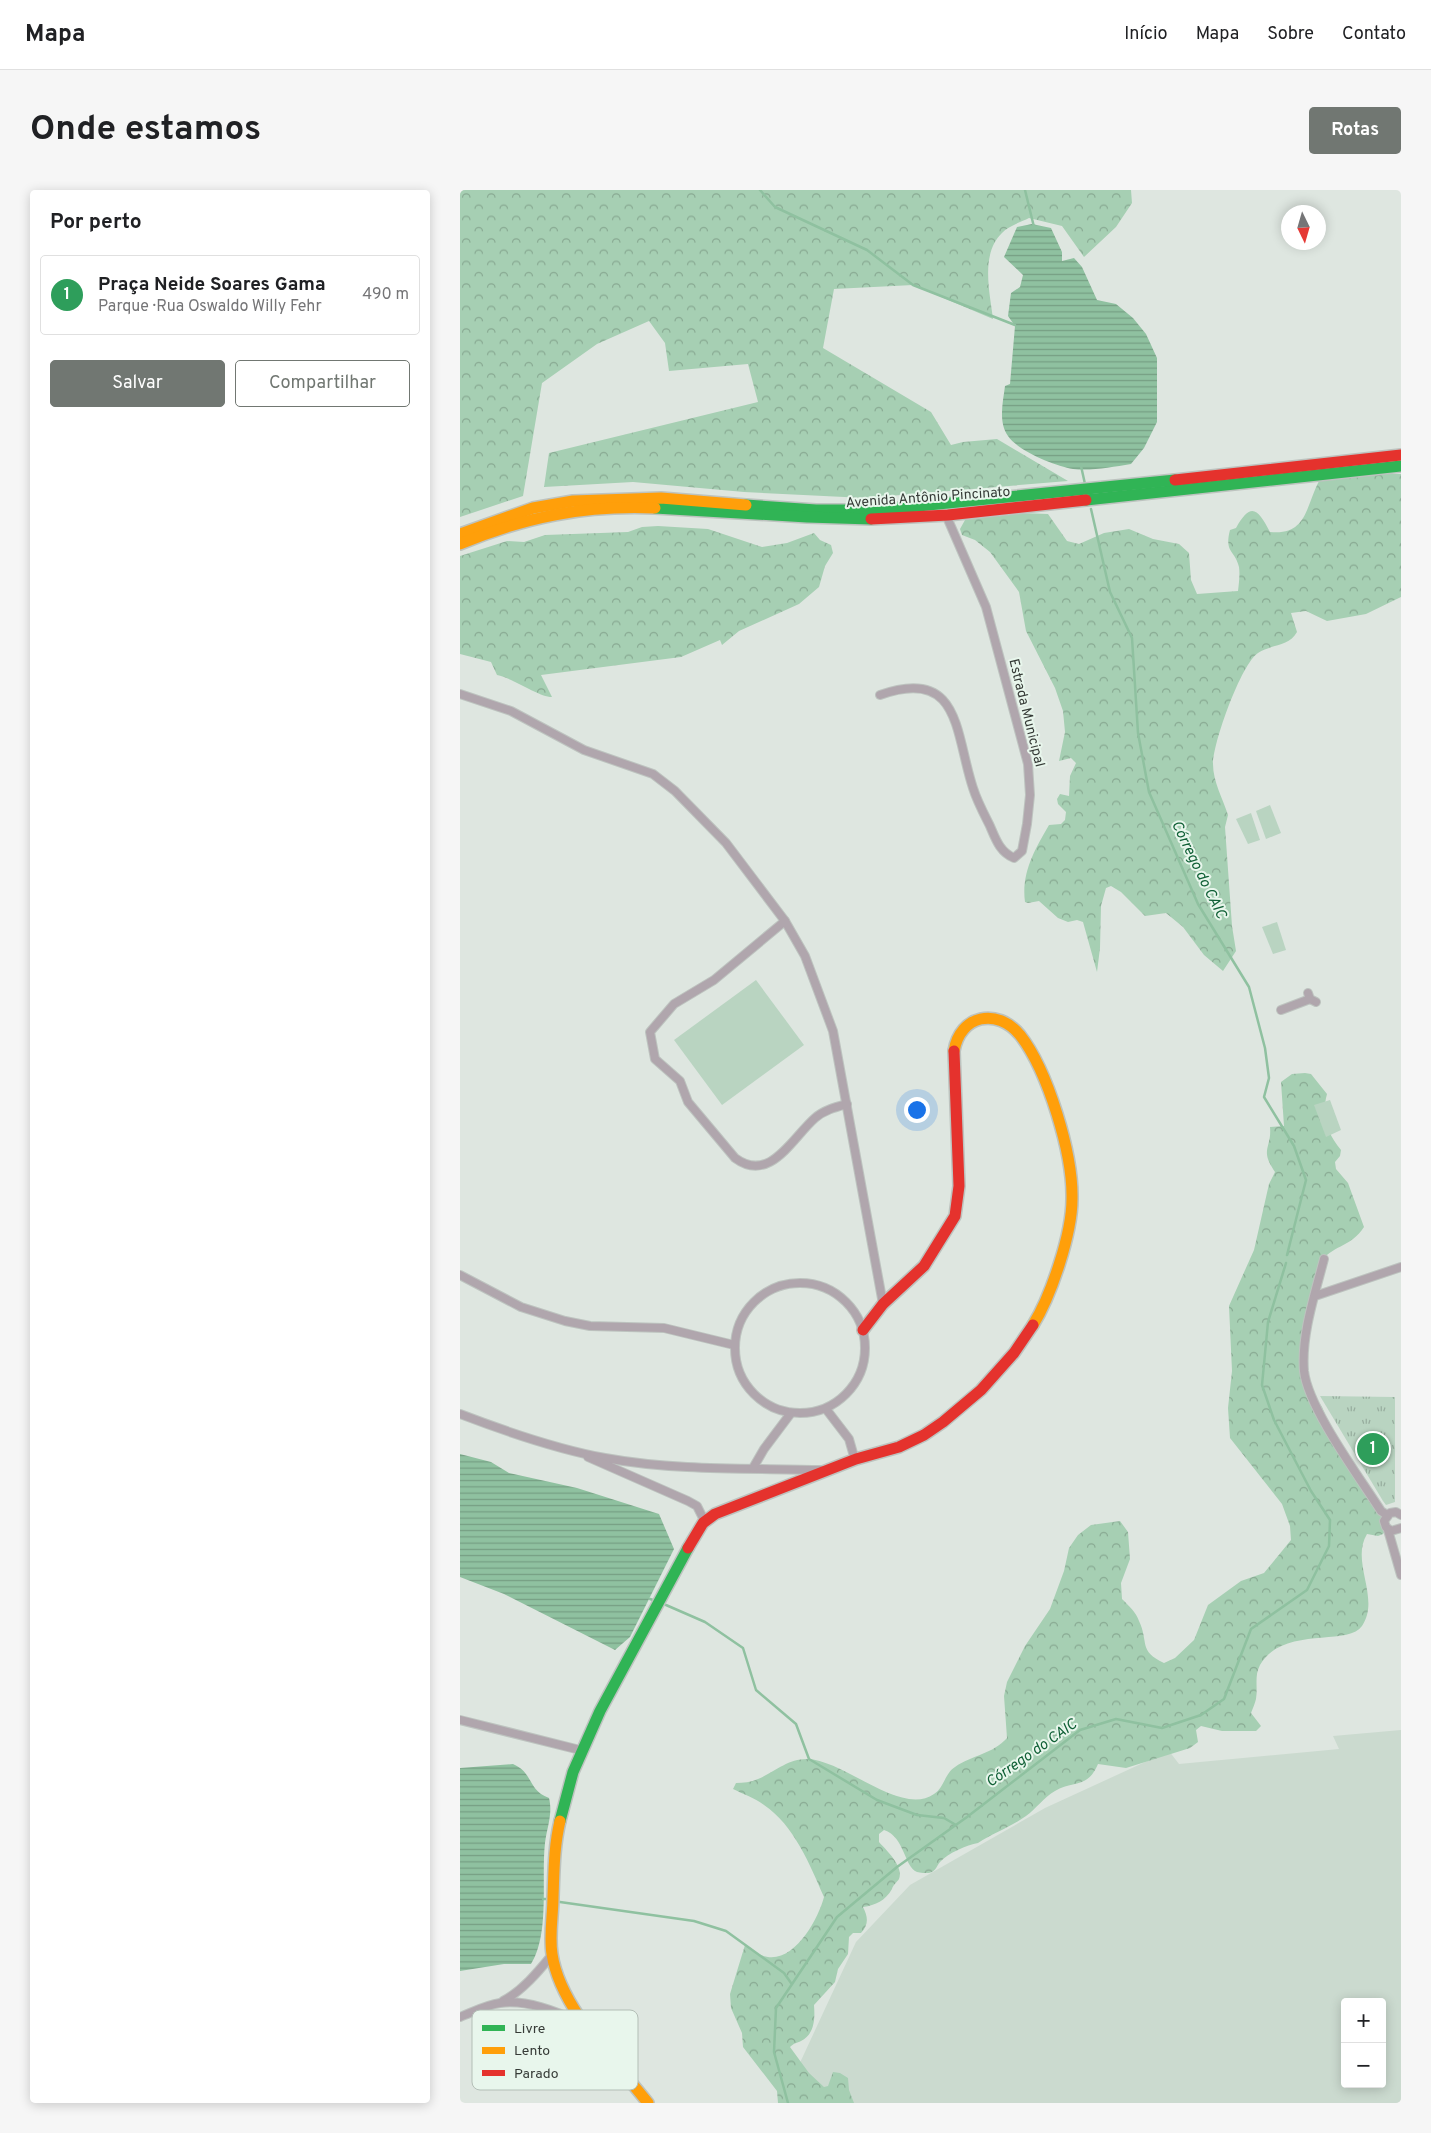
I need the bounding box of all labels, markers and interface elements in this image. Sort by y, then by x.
text: Mapa [25,20,85,50]
text: Início [1124,23,1168,46]
text: Mapa [1196,23,1239,46]
text: Sobre [1267,23,1314,46]
text: Contato [1342,23,1406,46]
button: Rotas [1309,107,1401,154]
text: Onde estamos [30,108,261,152]
north arrow [1281,205,1326,250]
text: Por perto [50,209,142,236]
text: Praça Neide Soares Gama [98,273,326,297]
text: 1 [64,285,70,305]
text: 490 m [362,285,409,305]
text: Parque · Rua Oswaldo Willy Fehr [98,297,322,317]
button: Salvar [50,360,225,407]
button: Compartilhar [235,360,410,407]
street label: Avenida Antônio Pincinato [845,484,1011,512]
street label: Estrada Municipal [1004,657,1048,769]
water label: Córrego do CAIC [1166,818,1230,923]
your location [904,1097,930,1123]
pin: 1 [1357,1430,1389,1468]
water label: Córrego do CAIC [983,1715,1082,1792]
map controls [1341,1998,1386,2088]
button: + [1341,1998,1386,2043]
legend [472,2010,638,2090]
text: Livre [514,2021,545,2038]
text: Lento [514,2043,550,2060]
button: − [1341,2043,1386,2088]
text: Parado [514,2066,559,2083]

